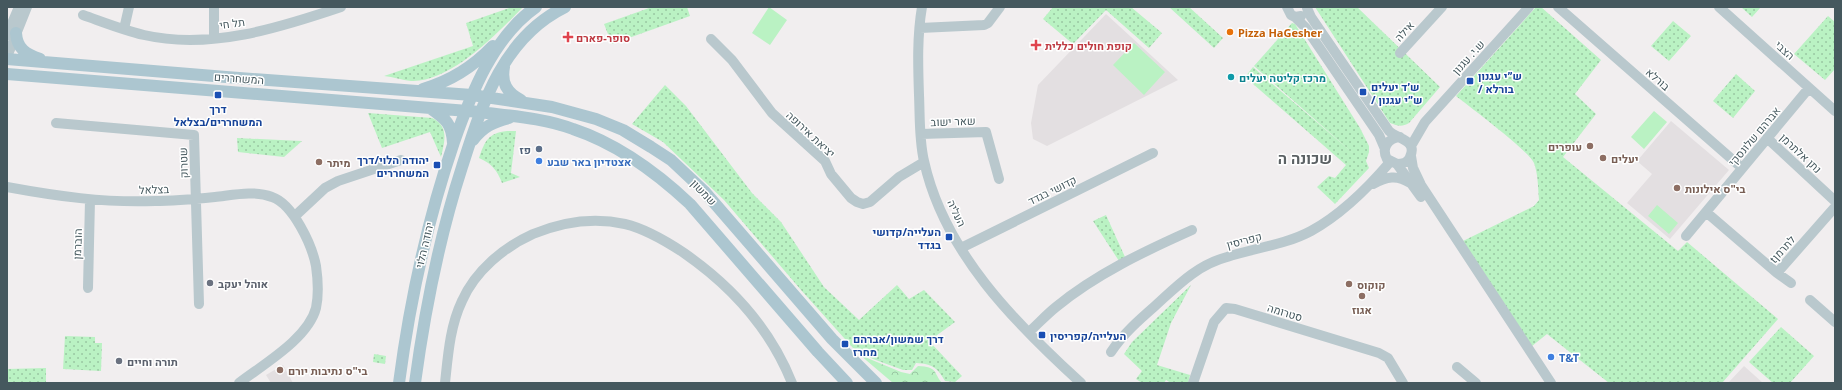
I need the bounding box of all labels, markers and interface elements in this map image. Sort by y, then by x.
street label: תל חי [218,14,246,32]
street label: אילה [1391,18,1417,44]
place label: Pizza HaGesher [1238,25,1322,40]
marker: Pizza HaGesher [1225,27,1235,37]
place label: סופר-פארם [576,30,630,45]
marker: סופר-פארם [563,32,573,42]
street label: ש.י. עגנון [1448,36,1488,78]
street label: הצבי [1772,37,1798,63]
place label: קופת חולים כללית [1045,38,1132,53]
marker: קופת חולים כללית [1030,39,1042,51]
street label: בורלא [1643,64,1673,94]
place label: ש״י עגנון / בורלא [1478,68,1522,96]
street label: המשחררים [214,69,264,87]
place label: מרכז קליטה יעלים [1239,70,1326,85]
marker: מרכז קליטה יעלים [1226,72,1236,82]
marker: ש״י עגנון / בורלא [1465,76,1475,86]
place label: ש׳ד יעלים / ש״י עגנון [1371,79,1422,107]
marker: ש׳ד יעלים / ש״י עגנון [1358,87,1368,97]
marker: דרך המשחררים/בצלאל [213,90,223,100]
place label: דרך המשחררים/בצלאל [174,101,262,129]
street label: אברהם שלונסקי [1725,103,1783,169]
street label: יציאת אירופה [783,107,839,161]
street label: שאר ישוב [930,113,976,129]
street label: נתן אלתרמן [1777,130,1825,176]
place label: עופרים [1548,139,1582,154]
marker: עופרים [1585,141,1595,151]
place label: פז [520,142,531,157]
marker: פז [534,144,544,154]
street label: שטרוק [175,147,191,179]
district label: שכונה ה [1278,148,1332,168]
place label: יעלים [1611,151,1638,166]
place label: יהודה הלוי/דרך המשחררים [357,152,429,180]
marker: יעלים [1598,153,1608,163]
place label: אצטדיון באר שבע [547,154,631,169]
place label: מיתר [327,155,351,170]
marker: אצטדיון באר שבע [534,156,544,166]
marker: מיתר [314,157,324,167]
marker: יהודה הלוי/דרך המשחררים [432,160,442,170]
street label: קדושי בגדד [1025,172,1079,208]
street label: שמשון [688,176,720,208]
street label: בצלאל [139,181,170,197]
place label: בי"ס אילונות [1685,181,1745,196]
marker: בי"ס אילונות [1672,183,1682,193]
street label: העליה [944,197,970,229]
street label: יהודה הלוי [411,221,437,269]
place label: העלייה/קדושי בגדד [872,224,941,252]
street label: הוברמן [69,228,85,260]
street label: קפריסין [1225,228,1263,252]
marker: העלייה/קדושי בגדד [944,232,954,242]
street label: tלתרמן [1766,232,1799,266]
place label: אוהל יעקב [218,276,268,291]
place label: קוקוס [1357,277,1385,292]
marker: אוהל יעקב [205,278,215,288]
marker: קוקוס [1344,279,1354,289]
marker: אגוז [1357,291,1367,301]
street label: סטרומה [1266,300,1304,324]
place label: אגוז [1352,302,1372,317]
place label: העלייה/קפריסין [1050,328,1127,343]
marker: העלייה/קפריסין [1037,330,1047,340]
place label: דרך שמשון/אברהם מחרז [853,331,944,359]
marker: דרך שמשון/אברהם מחרז [840,339,850,349]
place label: T&T [1559,350,1580,365]
marker: T&T [1546,352,1556,362]
place label: תורה וחיים [127,354,178,369]
marker: תורה וחיים [114,356,124,366]
place label: בי"ס נתיבות יורם [288,363,367,378]
marker: בי"ס נתיבות יורם [275,365,285,375]

